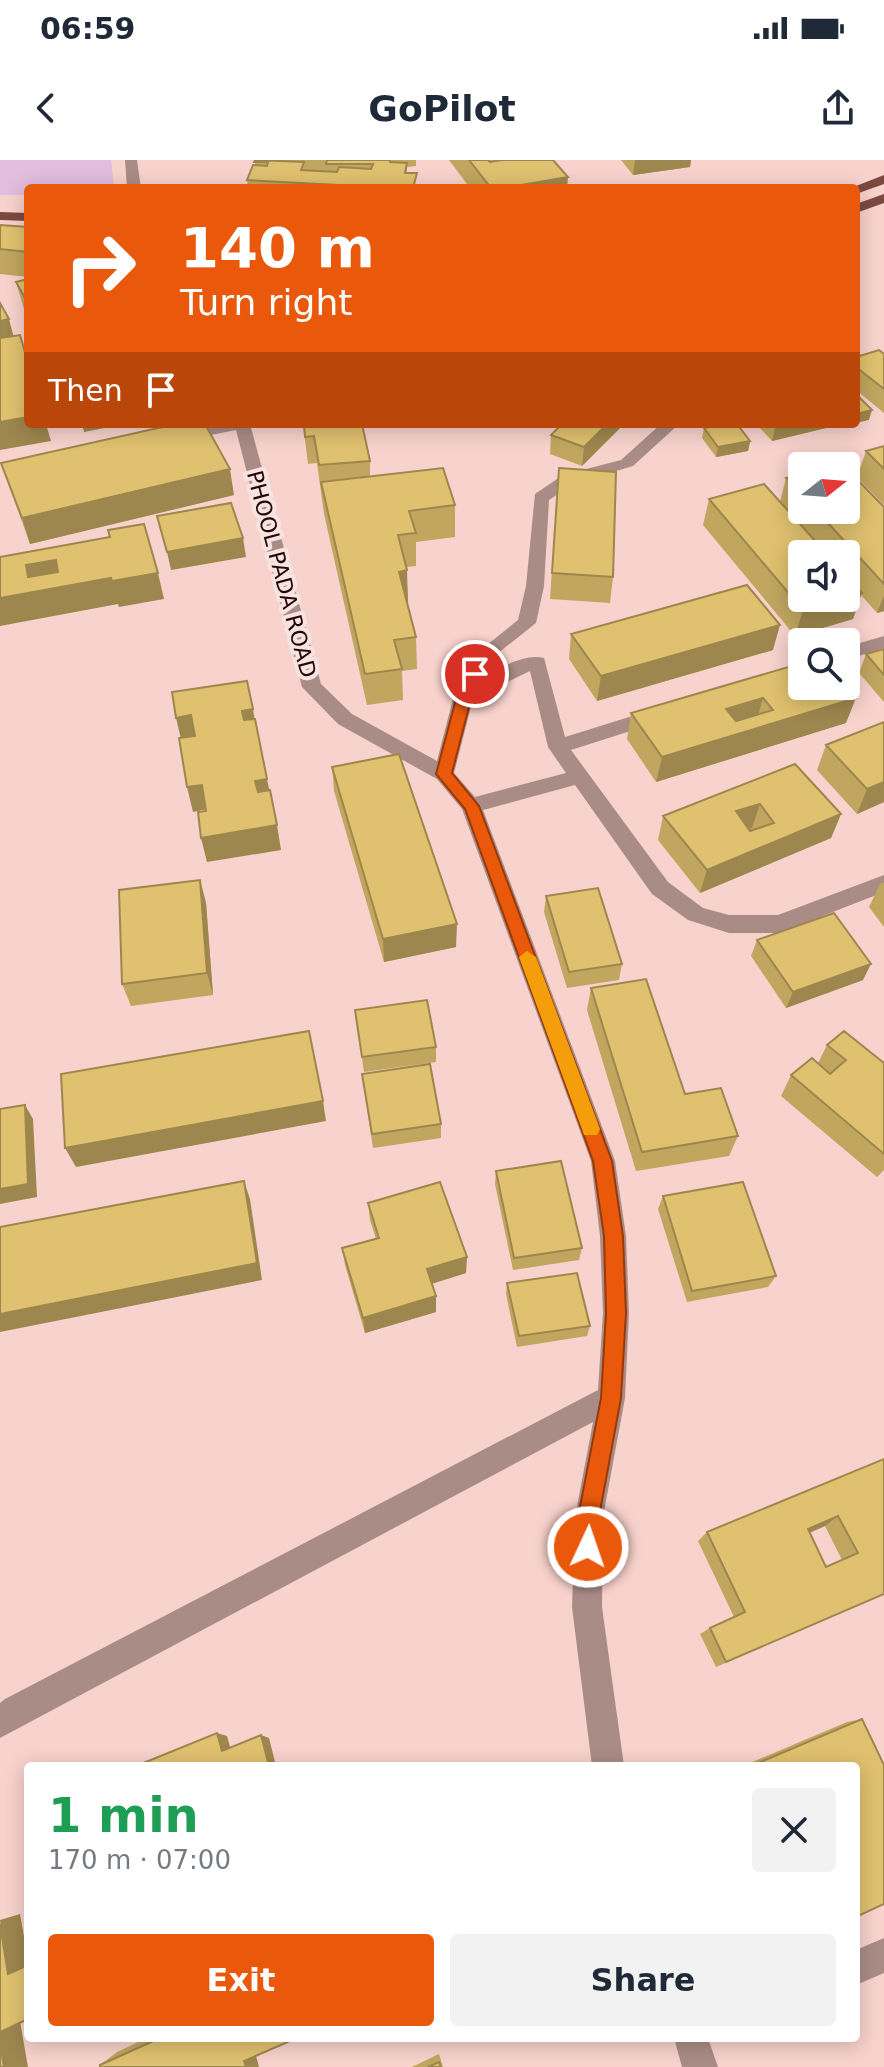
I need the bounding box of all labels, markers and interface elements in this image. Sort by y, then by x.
text: 06:59 [40,11,136,46]
icon: back [24,86,68,130]
icon: share [816,86,860,130]
text: GoPilot [368,88,516,129]
text: 140 m [180,215,375,280]
icon: right [48,216,152,320]
text: Turn right [180,282,352,323]
icon: arrive [139,368,183,412]
text: Then [48,373,123,408]
north arrow [788,452,860,524]
map controls [788,452,860,700]
street label: PHOOL PADA ROAD [242,468,321,680]
button: sound [788,540,860,612]
button: search [788,628,860,700]
pin [441,640,509,708]
icon: arrive [453,652,497,696]
position arrow [546,1505,630,1589]
text: 1 min [48,1787,199,1843]
button: close [752,1788,836,1872]
text: 170 m · 07:00 [48,1845,231,1875]
button: Exit [48,1934,434,2026]
button: Share [450,1934,836,2026]

